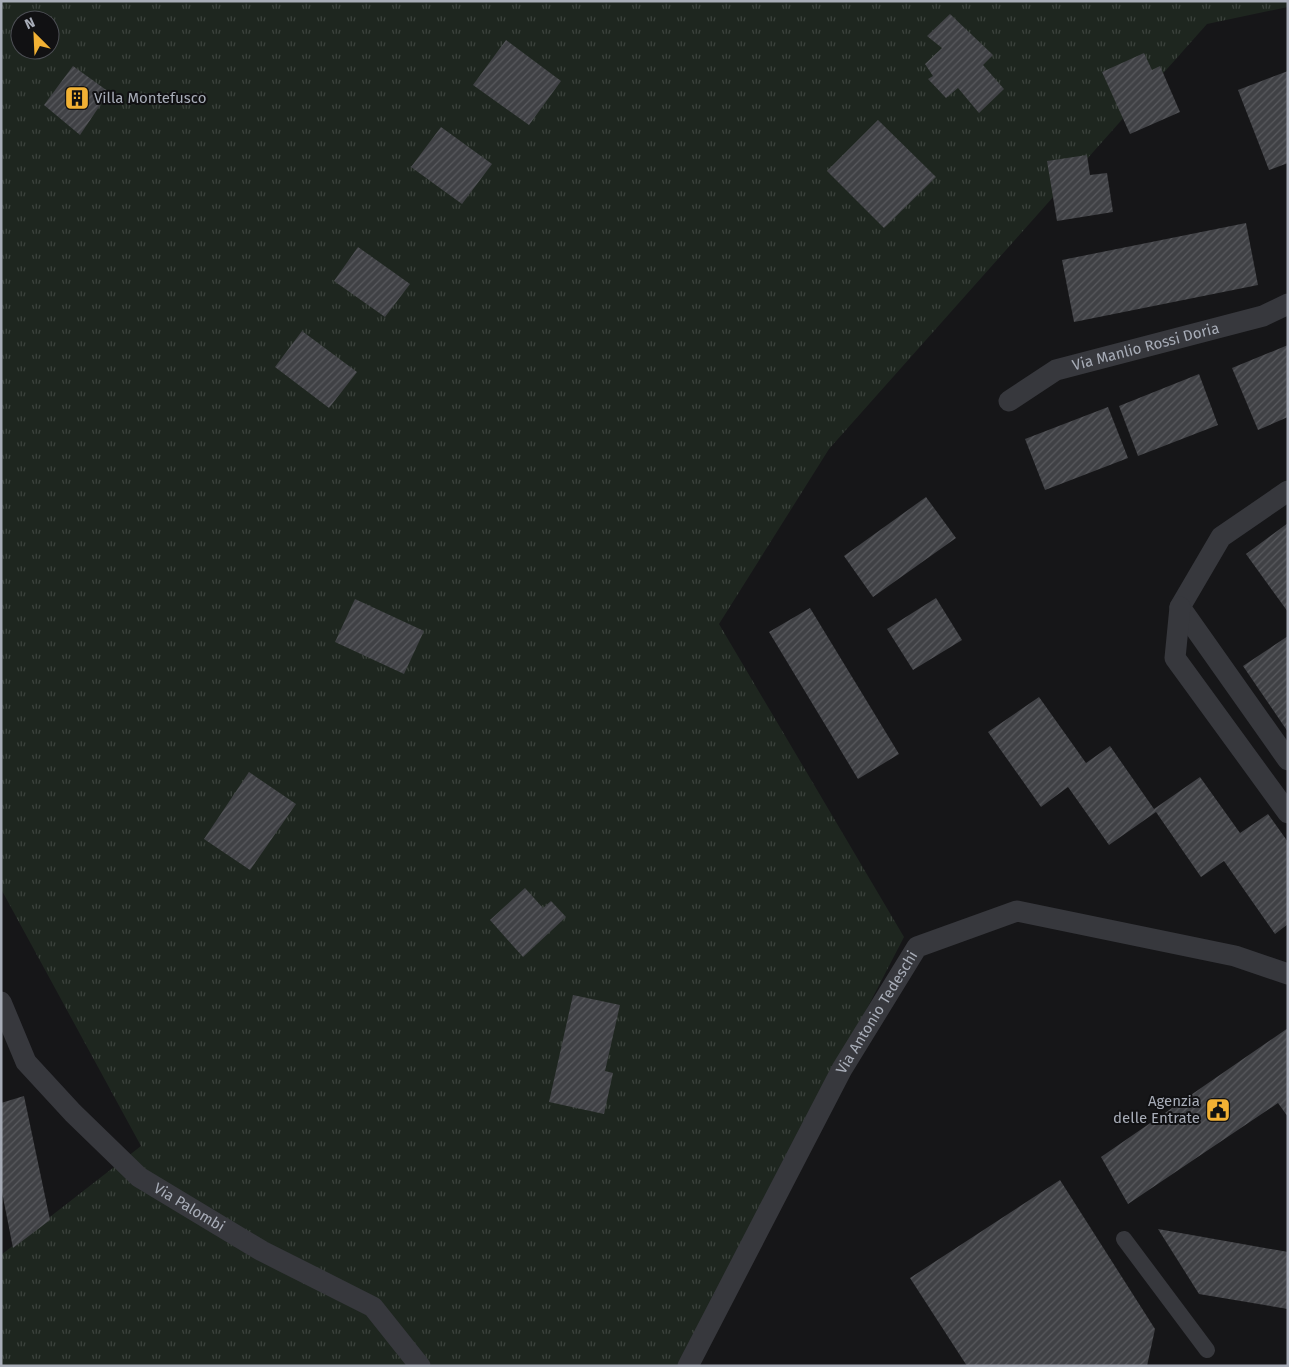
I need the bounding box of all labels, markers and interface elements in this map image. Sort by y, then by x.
north arrow [10,10,60,60]
text: N [22,14,38,33]
building icon: Villa Montefusco [64,85,90,111]
place label: Villa Montefusco [94,89,206,107]
street label: Via Manlio Rossi Doria [1070,319,1221,374]
street label: Via Antonio Tedeschi [832,947,921,1077]
place label: Agenzia delle Entrate [1113,1092,1200,1127]
public building icon: Agenzia delle Entrate [1205,1097,1231,1123]
street label: Via Palombi [151,1179,228,1236]

